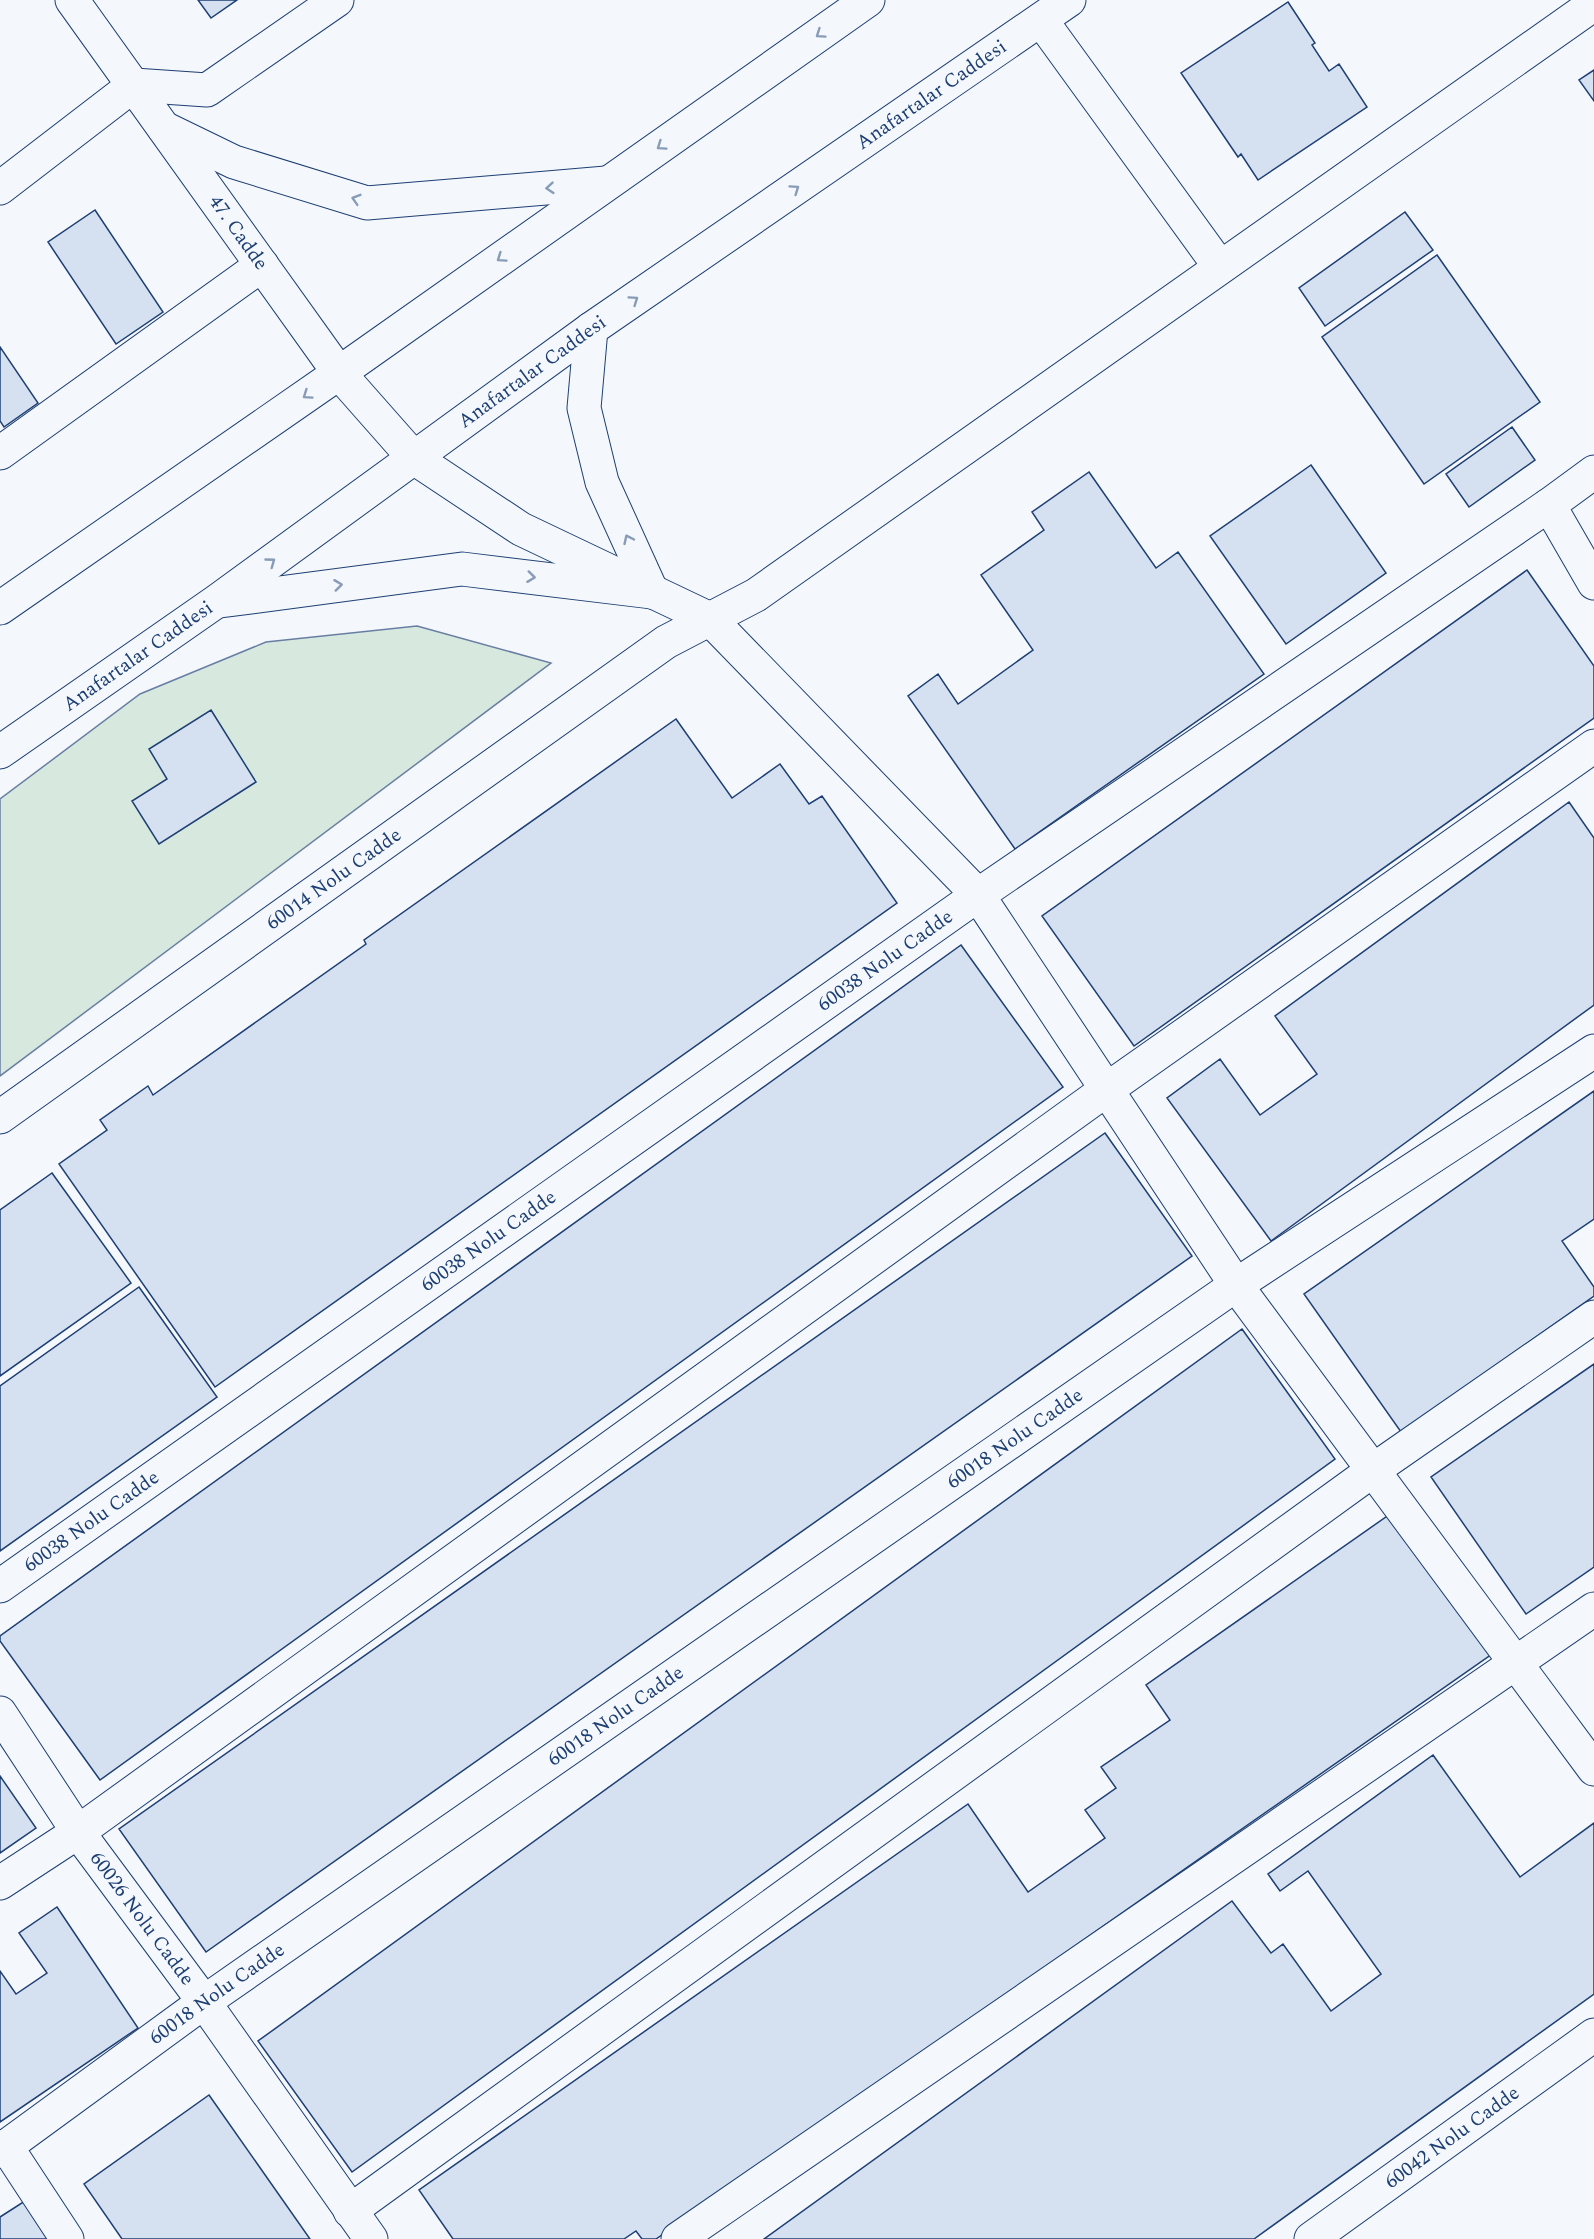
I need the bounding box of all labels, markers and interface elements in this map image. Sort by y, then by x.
one-way arrow [816,27,827,38]
street label: Anafartalar Caddesi [850,32,1013,157]
one-way arrow [656,139,667,150]
one-way arrow [545,181,554,194]
one-way arrow [788,185,799,196]
street label: 47. Cadde [201,189,276,276]
one-way arrow [351,194,362,207]
one-way arrow [497,251,508,262]
one-way arrow [627,296,638,307]
street label: Anafartalar Caddesi [452,308,613,436]
one-way arrow [303,388,314,399]
one-way arrow [623,534,635,545]
one-way arrow [265,558,276,569]
one-way arrow [526,570,536,583]
one-way arrow [333,580,342,592]
street label: Anafartalar Caddesi [57,593,219,719]
street label: 60014 Nolu Cadde [260,820,408,938]
street label: 60038 Nolu Cadde [811,902,959,1019]
street label: 60038 Nolu Cadde [414,1182,563,1299]
street label: 60018 Nolu Cadde [941,1381,1089,1497]
street label: 60038 Nolu Cadde [17,1463,166,1580]
street label: 60018 Nolu Cadde [541,1658,690,1774]
street label: 60026 Nolu Cadde [82,1845,202,1992]
street label: 60018 Nolu Cadde [143,1935,291,2052]
street label: 60042 Nolu Cadde [1378,2078,1526,2196]

